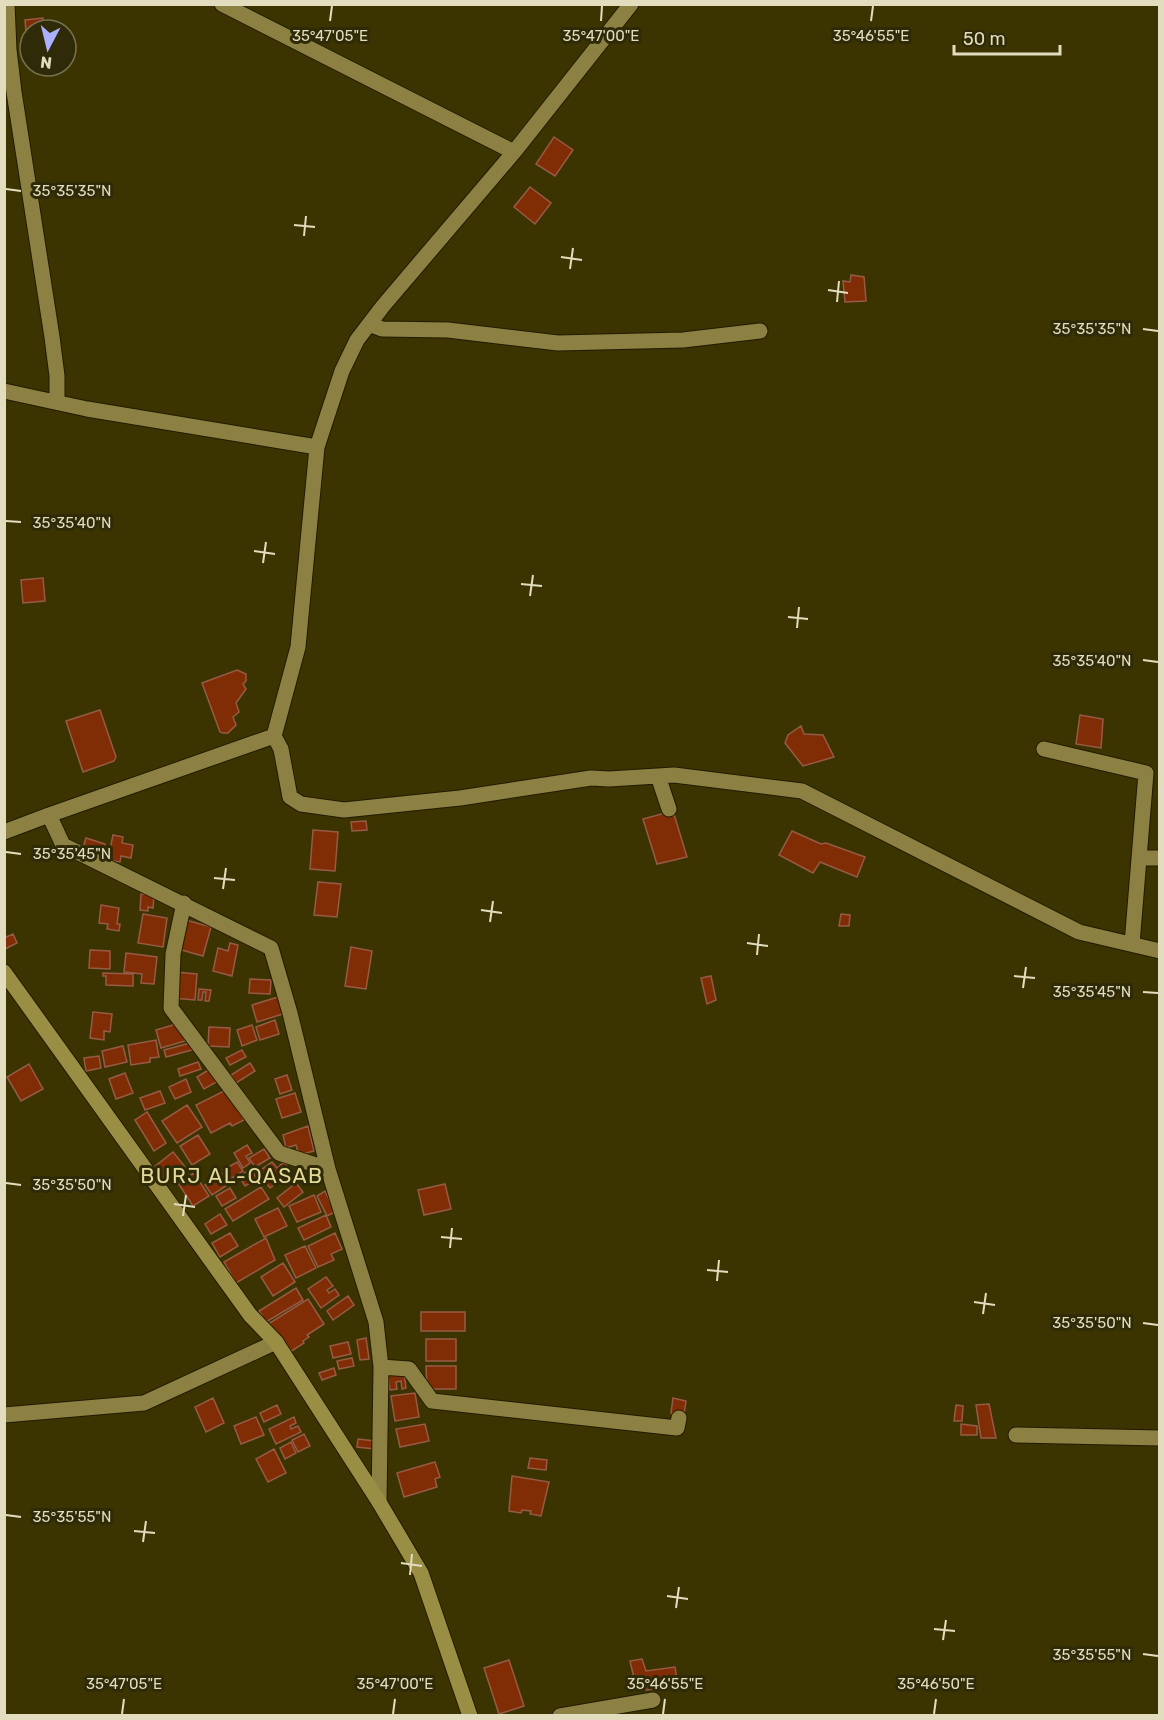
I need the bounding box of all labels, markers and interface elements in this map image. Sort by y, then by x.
north arrow [18,18,78,78]
scale bar [954,18,1060,56]
text: 35°47'05"E [292,27,368,45]
text: 35°47'00"E [563,27,639,45]
text: 35°46'55"E [833,27,909,45]
text: 50 m [963,28,1006,50]
text: N [39,52,53,73]
text: 35°35'35"N [33,182,111,200]
text: 35°35'35"N [1053,320,1131,338]
text: 35°35'40"N [32,514,112,532]
text: 35°35'40"N [1052,652,1132,670]
text: 35°35'45"N [33,845,111,863]
text: 35°35'45"N [1053,983,1131,1001]
district label: BURJ AL-QASAB [140,1163,324,1188]
text: 35°35'50"N [32,1176,112,1194]
text: 35°35'50"N [1052,1314,1132,1332]
text: 35°35'55"N [33,1508,111,1526]
text: 35°35'55"N [1053,1646,1131,1664]
text: 35°47'05"E [86,1675,162,1693]
text: 35°47'00"E [357,1675,433,1693]
text: 35°46'55"E [627,1675,703,1693]
text: 35°46'50"E [897,1675,975,1693]

